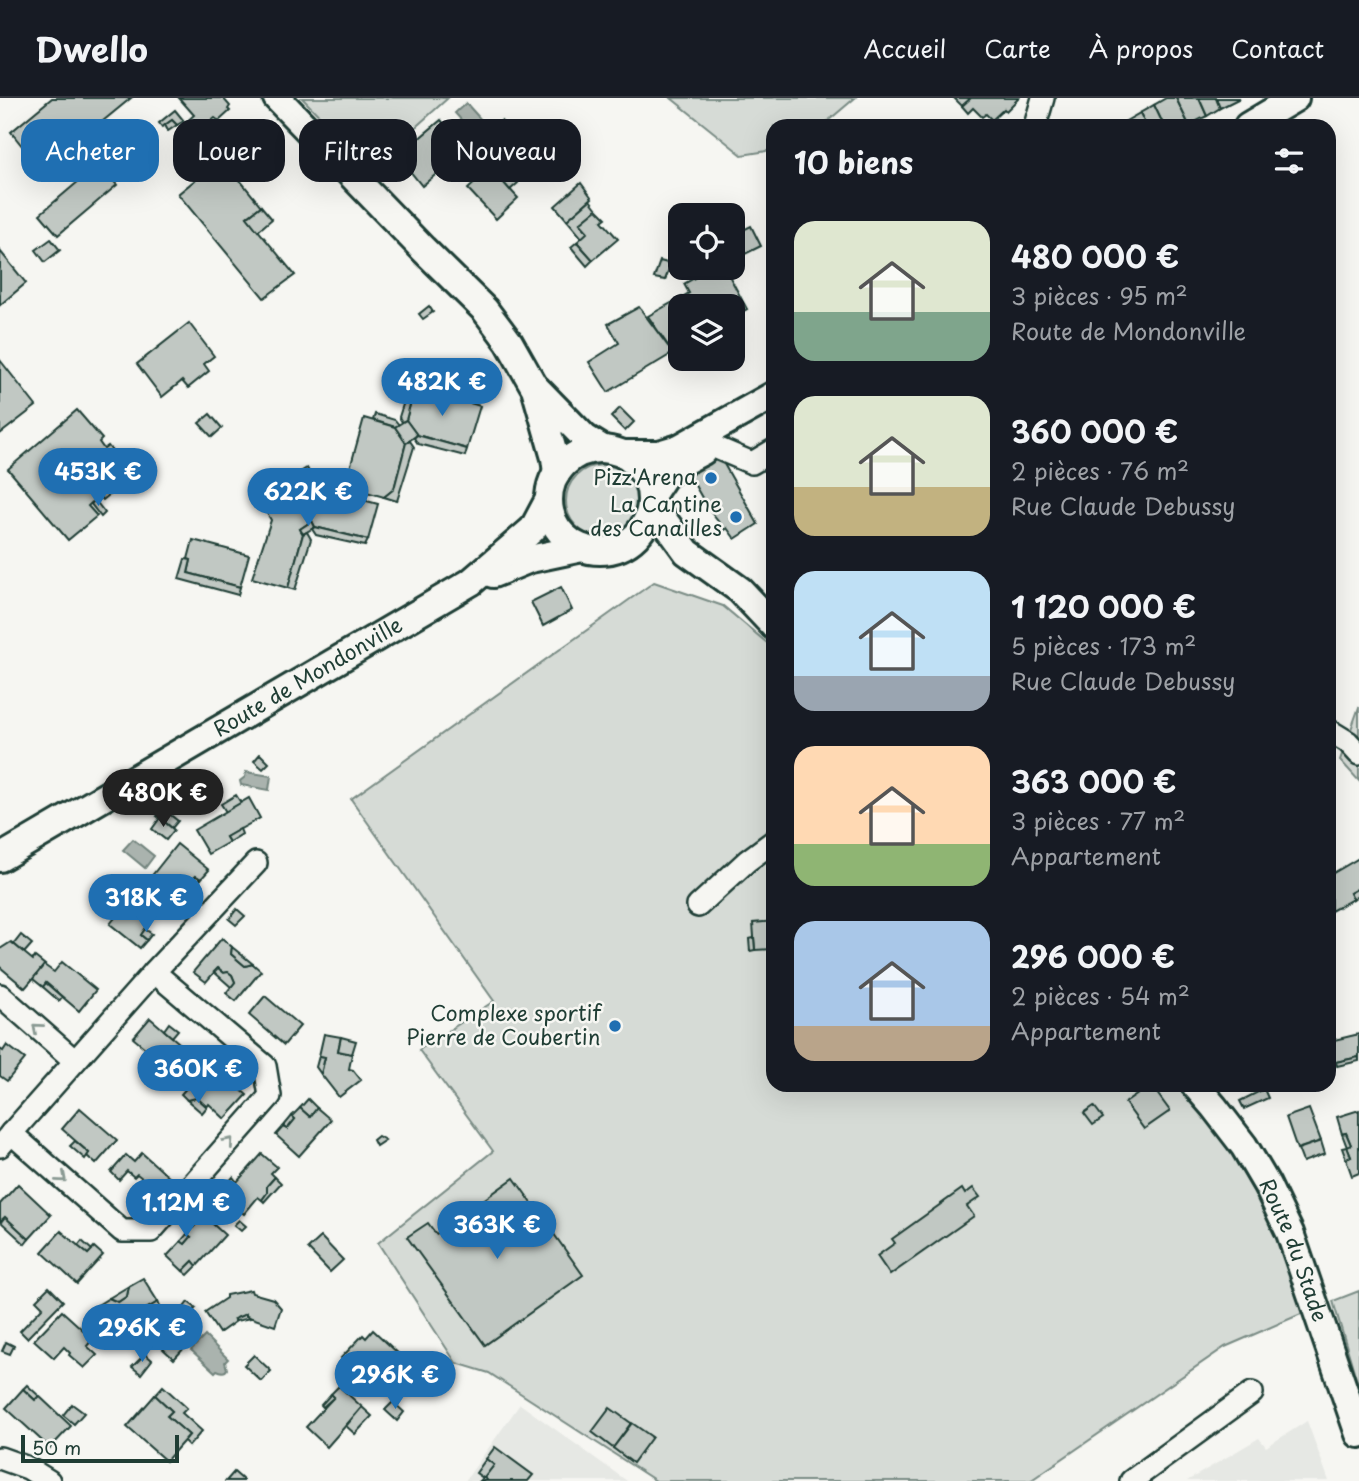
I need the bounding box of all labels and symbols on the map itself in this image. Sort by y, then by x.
pin: 482K € [385,358,499,418]
pin: 453K € [41,448,155,508]
place label: Pizz'Arena [593,460,697,492]
pin: 622K € [251,468,365,528]
marker: Pizz'Arena [703,470,719,486]
place label: La Cantine des Canailles [590,487,722,543]
marker: La Cantine des Canailles [728,509,744,525]
street label: Route de Mondonville [206,608,408,744]
pin: 480K € [106,770,220,829]
pin: 318K € [89,874,203,934]
place label: Complexe sportif Pierre de Coubertin [406,996,602,1052]
marker: Complexe sportif Pierre de Coubertin [607,1018,623,1034]
one-way arrow [33,1024,46,1036]
pin: 360K € [141,1046,255,1105]
one-way arrow [221,1137,234,1150]
one-way arrow [54,1170,67,1182]
street label: Route du Stade [1252,1172,1337,1325]
pin: 1.12M € [121,1180,251,1239]
pin: 363K € [440,1202,554,1261]
pin: 296K € [85,1304,199,1364]
pin: 296K € [338,1352,452,1411]
scale bar [21,1432,178,1464]

